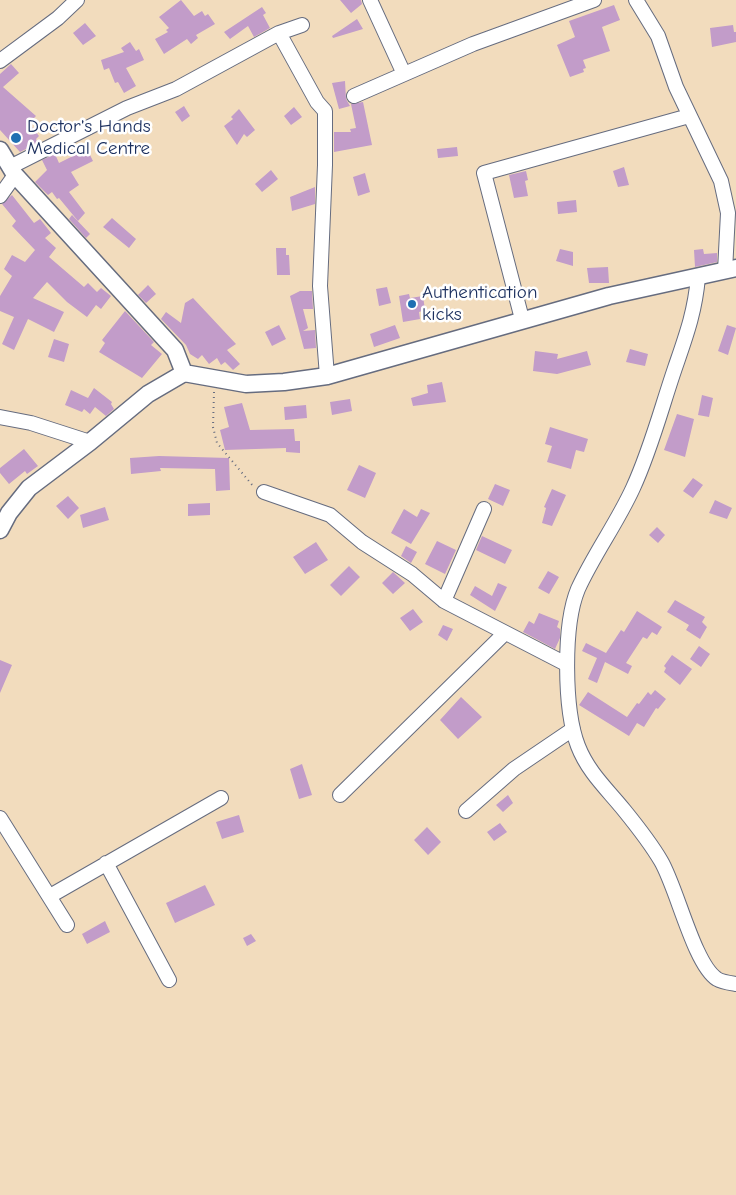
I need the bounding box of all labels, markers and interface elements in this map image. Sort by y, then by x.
place label: Doctor's Hands Medical Centre [27,116,151,160]
marker: Doctor's Hands Medical Centre [9,131,23,145]
place label: Authentication kicks [422,282,537,326]
marker: Authentication kicks [406,298,418,310]

